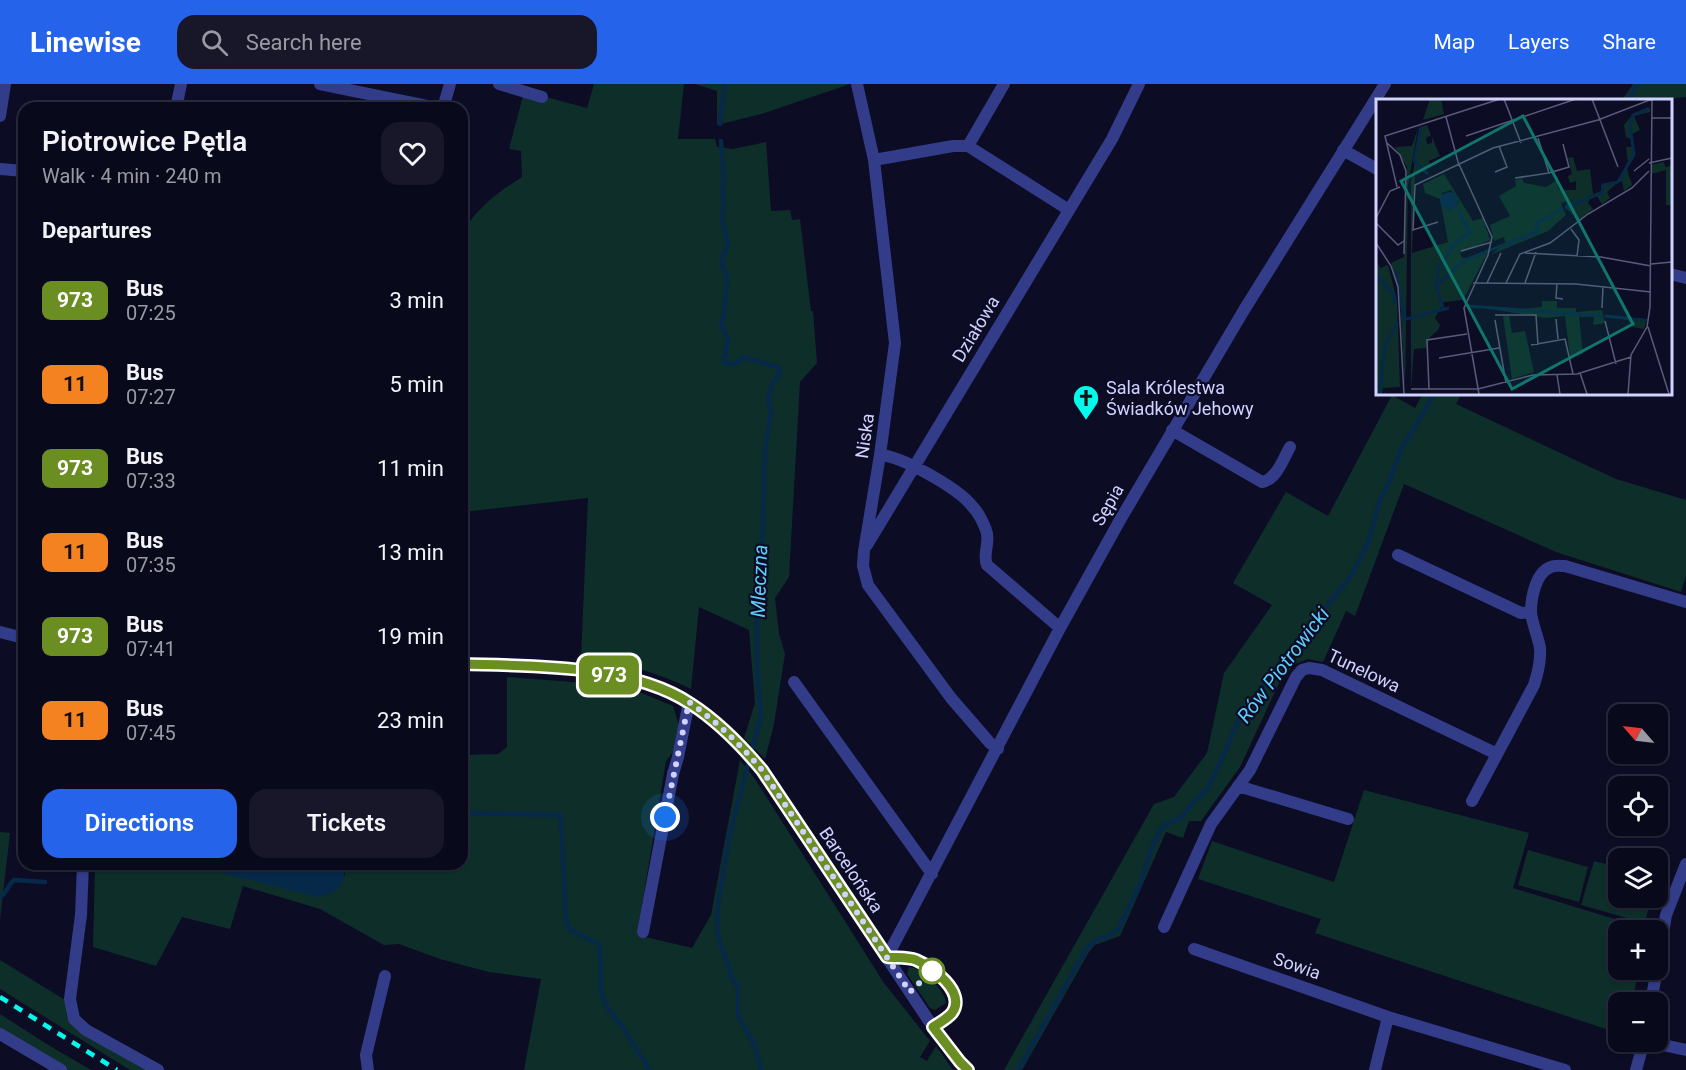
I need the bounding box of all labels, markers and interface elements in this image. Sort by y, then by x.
search box [177,15,597,69]
text: Linewise [30,26,141,59]
icon: search [198,26,231,59]
text: Search here [246,30,362,55]
text: Map [1433,30,1475,54]
text: Layers [1508,30,1569,54]
text: Share [1602,30,1656,54]
inset map [1376,99,1671,394]
button: heart [381,122,444,185]
text: Piotrowice Pętla [42,125,247,158]
text: Walk · 4 min · 240 m [42,164,221,188]
text: Departures [42,218,152,243]
text: Bus [126,276,164,301]
text: 973 [57,288,93,312]
text: 3 min [389,288,444,313]
street label: Działowa [948,292,1003,366]
text: 07:25 [126,301,176,325]
text: Bus [126,360,164,385]
text: 11 [63,372,87,396]
text: 5 min [389,372,444,397]
place label: Sala Królestwa Świadków Jehowy [1106,377,1254,419]
church icon: Sala Królestwa Świadków Jehowy [1071,383,1101,421]
text: 07:27 [126,385,176,409]
street label: Niska [851,412,878,460]
text: Bus [126,444,164,469]
text: 973 [57,456,93,480]
text: 11 min [377,456,444,481]
text: 07:33 [126,469,176,493]
street label: Sępia [1087,480,1128,529]
text: Bus [126,528,164,553]
text: 11 [63,540,87,564]
text: 13 min [377,540,444,565]
water label: Mleczna [746,544,772,618]
text: 07:35 [126,553,176,577]
water label: Rów Piotrowicki [1232,602,1334,727]
text: Bus [126,612,164,637]
text: 973 [57,624,93,648]
text: 19 min [377,624,444,649]
text: 07:41 [126,637,176,661]
street label: Tunelowa [1325,645,1404,696]
line badge: 973 [574,656,644,694]
text: 973 [591,663,627,687]
text: Bus [126,696,164,721]
north arrow [1608,704,1668,764]
map controls [1608,704,1668,1052]
text: 11 [63,708,87,732]
text: 23 min [377,708,444,733]
text: 07:45 [126,721,176,745]
button: locate [1608,776,1668,836]
button: Directions [42,789,237,858]
button: Tickets [249,789,444,858]
your location [650,802,680,832]
street label: Barcelońska [815,823,888,917]
button: layers [1608,848,1668,908]
button: + [1608,920,1668,980]
street label: Sowia [1271,948,1324,983]
unlabelled marker [919,958,945,984]
button: − [1608,992,1668,1052]

